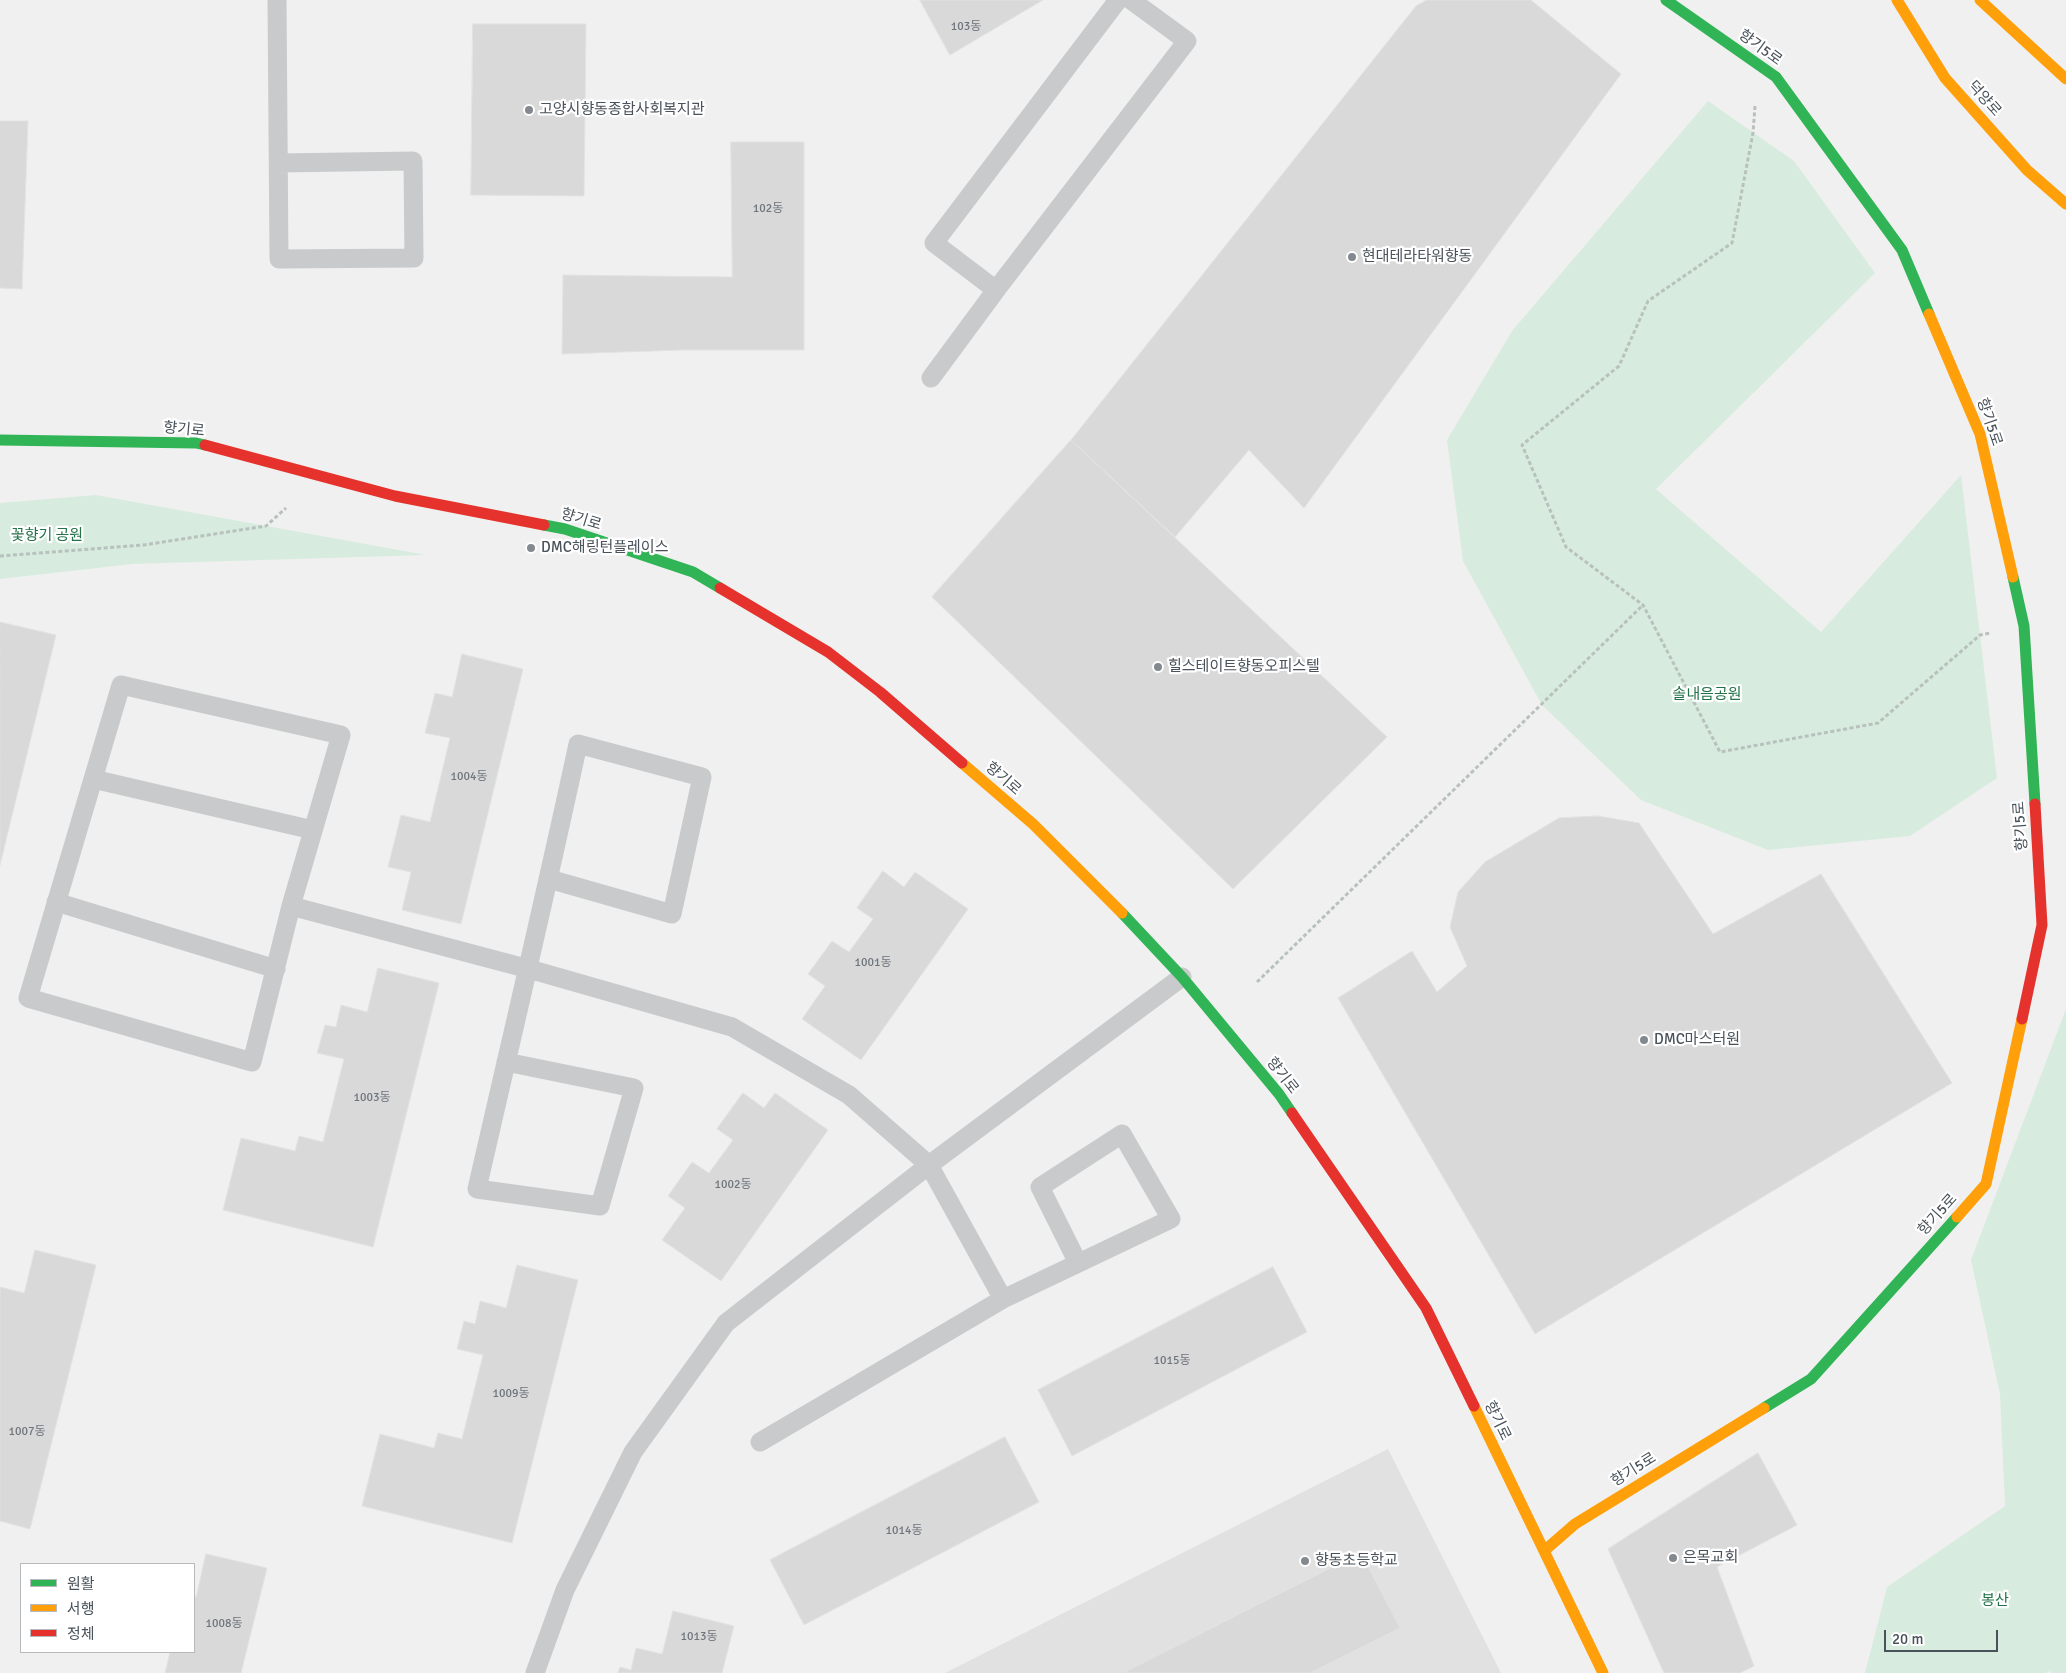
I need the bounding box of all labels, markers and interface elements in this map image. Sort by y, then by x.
house number: 103동 [951,20,981,34]
street label: 향기5로 [1735,26,1785,70]
street label: 덕양로 [1963,78,2005,120]
place label: 고양시향동종합사회복지관 [539,101,705,119]
marker: 고양시향동종합사회복지관 [523,104,535,116]
house number: 102동 [753,202,783,216]
place label: 현대테라타워향동 [1362,248,1472,266]
marker: 현대테라타워향동 [1346,251,1358,263]
street label: 향기5로 [1972,396,2006,448]
street label: 향기로 [163,419,205,441]
street label: 향기로 [559,505,603,535]
park label: 꽃향기 공원 [11,527,83,545]
place label: DMC해링턴플레이스 [541,539,668,557]
marker: DMC해링턴플레이스 [525,542,537,554]
place label: 힐스테이트향동오피스텔 [1168,658,1320,676]
marker: 힐스테이트향동오피스텔 [1152,661,1164,673]
park label: 솔내음공원 [1673,686,1741,704]
street label: 향기로 [981,759,1025,799]
house number: 1004동 [451,770,487,784]
street label: 향기5로 [2010,801,2032,851]
house number: 1001동 [855,956,891,970]
place label: DMC마스터원 [1654,1031,1740,1049]
marker: DMC마스터원 [1638,1034,1650,1046]
street label: 향기로 [1262,1054,1302,1098]
house number: 1003동 [354,1091,390,1105]
house number: 1002동 [715,1178,751,1192]
street label: 향기5로 [1915,1191,1961,1239]
house number: 1015동 [1154,1354,1190,1368]
house number: 1009동 [493,1387,529,1401]
street label: 향기로 [1480,1398,1514,1444]
house number: 1007동 [9,1425,45,1439]
street label: 향기5로 [1608,1449,1660,1491]
house number: 1014동 [886,1524,922,1538]
place label: 은목교회 [1683,1549,1738,1567]
place label: 향동초등학교 [1315,1552,1398,1570]
marker: 은목교회 [1667,1552,1679,1564]
marker: 향동초등학교 [1299,1555,1311,1567]
legend [20,1563,195,1653]
text: 원활 [67,1575,95,1593]
park label: 봉산 [1981,1592,2009,1610]
text: 서행 [67,1600,95,1618]
house number: 1008동 [206,1617,242,1631]
scale bar [1886,1620,2000,1652]
text: 정체 [67,1625,95,1643]
house number: 1013동 [681,1630,717,1644]
text: 20 m [1892,1630,1923,1648]

